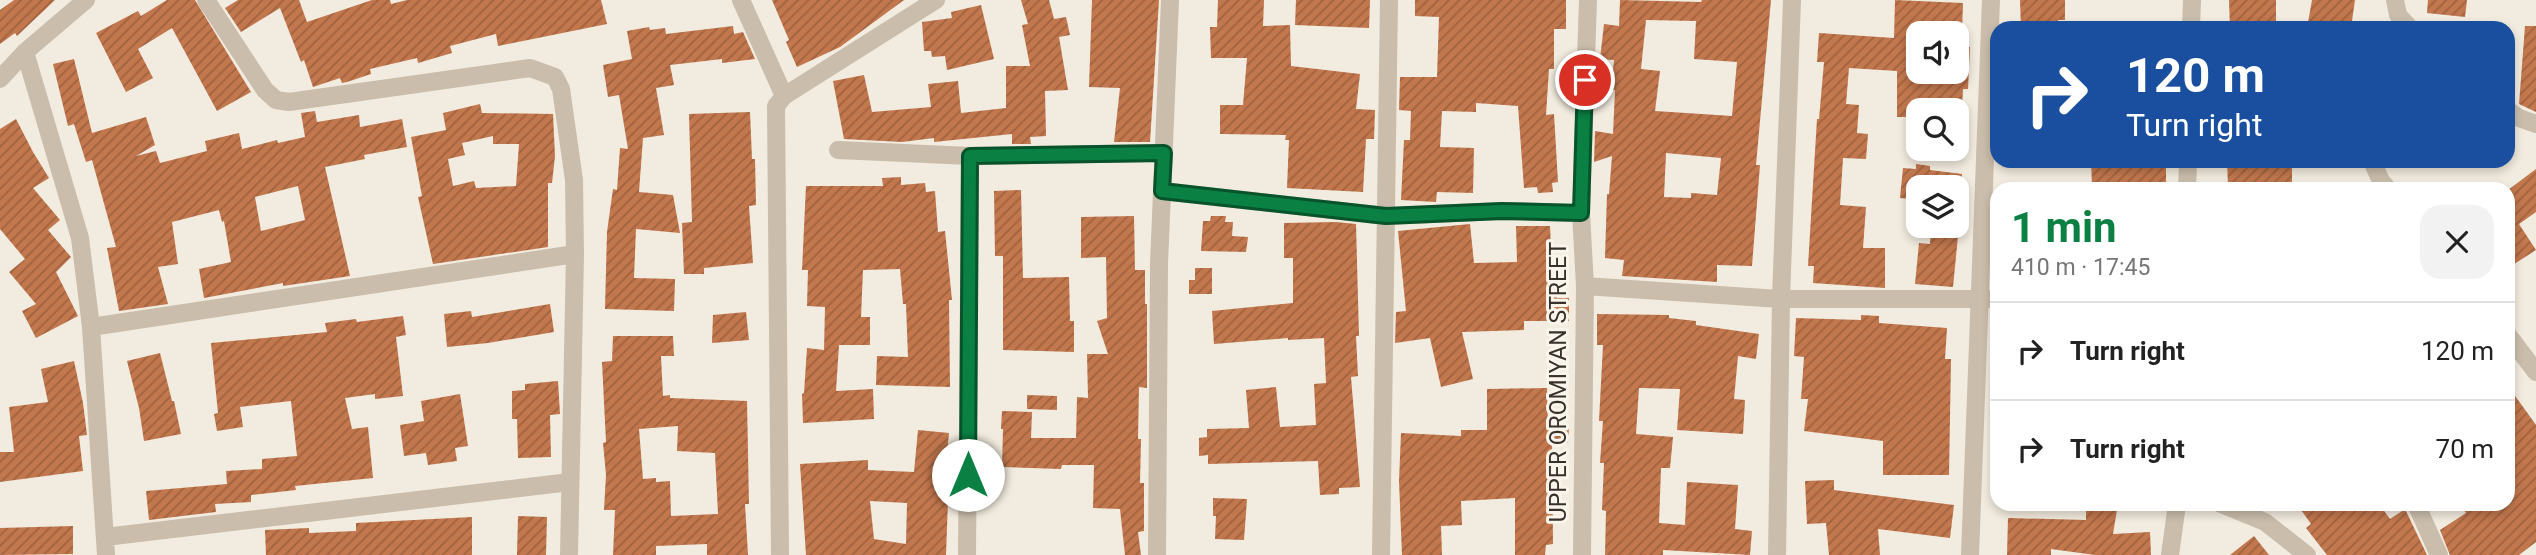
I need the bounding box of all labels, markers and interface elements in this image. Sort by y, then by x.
map controls [1906,21,1969,238]
button: sound [1906,21,1969,84]
text: 120 m [2126,47,2265,104]
icon: right [2011,49,2102,140]
pin [1555,50,1615,110]
icon: arrive [1566,61,1604,99]
button: search [1906,98,1969,161]
text: Turn right [2126,106,2262,144]
button: layers [1906,175,1969,238]
text: 1 min [2011,203,2117,252]
button: close [2420,205,2494,279]
street label: UPPER OROMIYAN STREET [1545,242,1572,522]
text: 410 m · 17:45 [2011,254,2150,281]
icon: right [2011,332,2049,370]
text: Turn right [2070,336,2185,366]
text: 120 m [2421,336,2494,366]
icon: right [2011,430,2049,468]
text: Turn right [2070,434,2185,464]
text: 70 m [2436,434,2494,464]
position arrow [931,438,1005,512]

